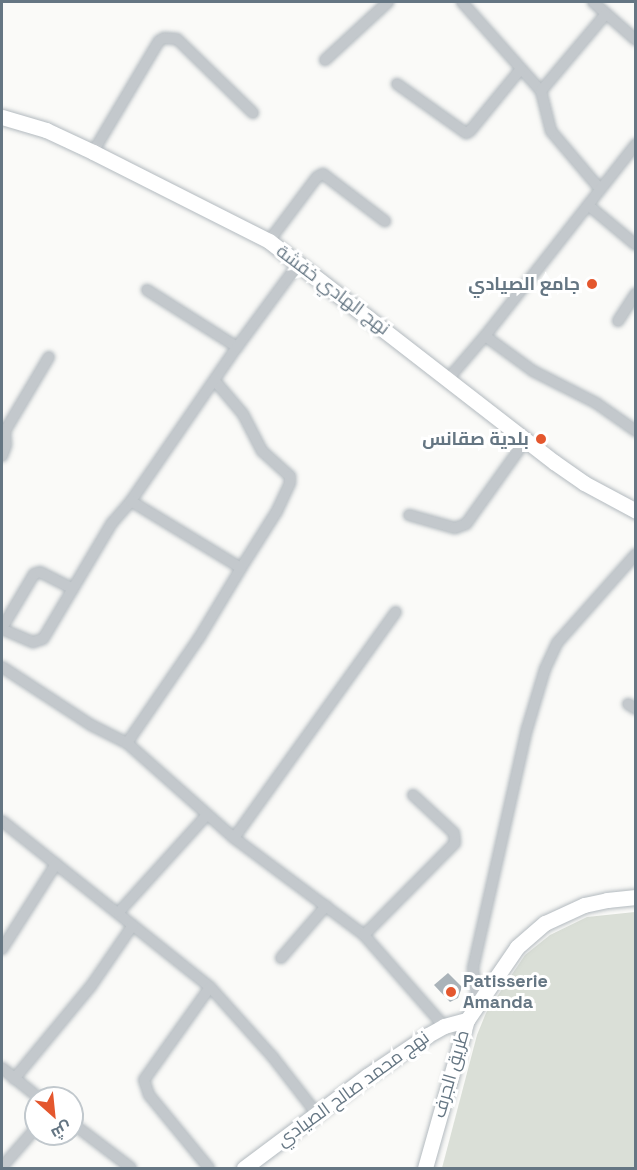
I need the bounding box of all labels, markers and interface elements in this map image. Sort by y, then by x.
street label: نهج الهادي خفشة [272,240,394,340]
place label: جامع الصيادي [468,273,580,295]
marker: جامع الصيادي [585,277,599,291]
place label: بلدية صقانس [422,428,529,450]
marker: بلدية صقانس [534,432,548,446]
place label: Patisserie Amanda [463,971,548,1014]
marker: Patisserie Amanda [444,985,458,999]
street label: نهج محمد صالح الصيادي [273,1026,433,1152]
street label: طريق الجرف [428,1028,474,1120]
north arrow [24,1086,84,1146]
text: ش [48,1117,75,1145]

